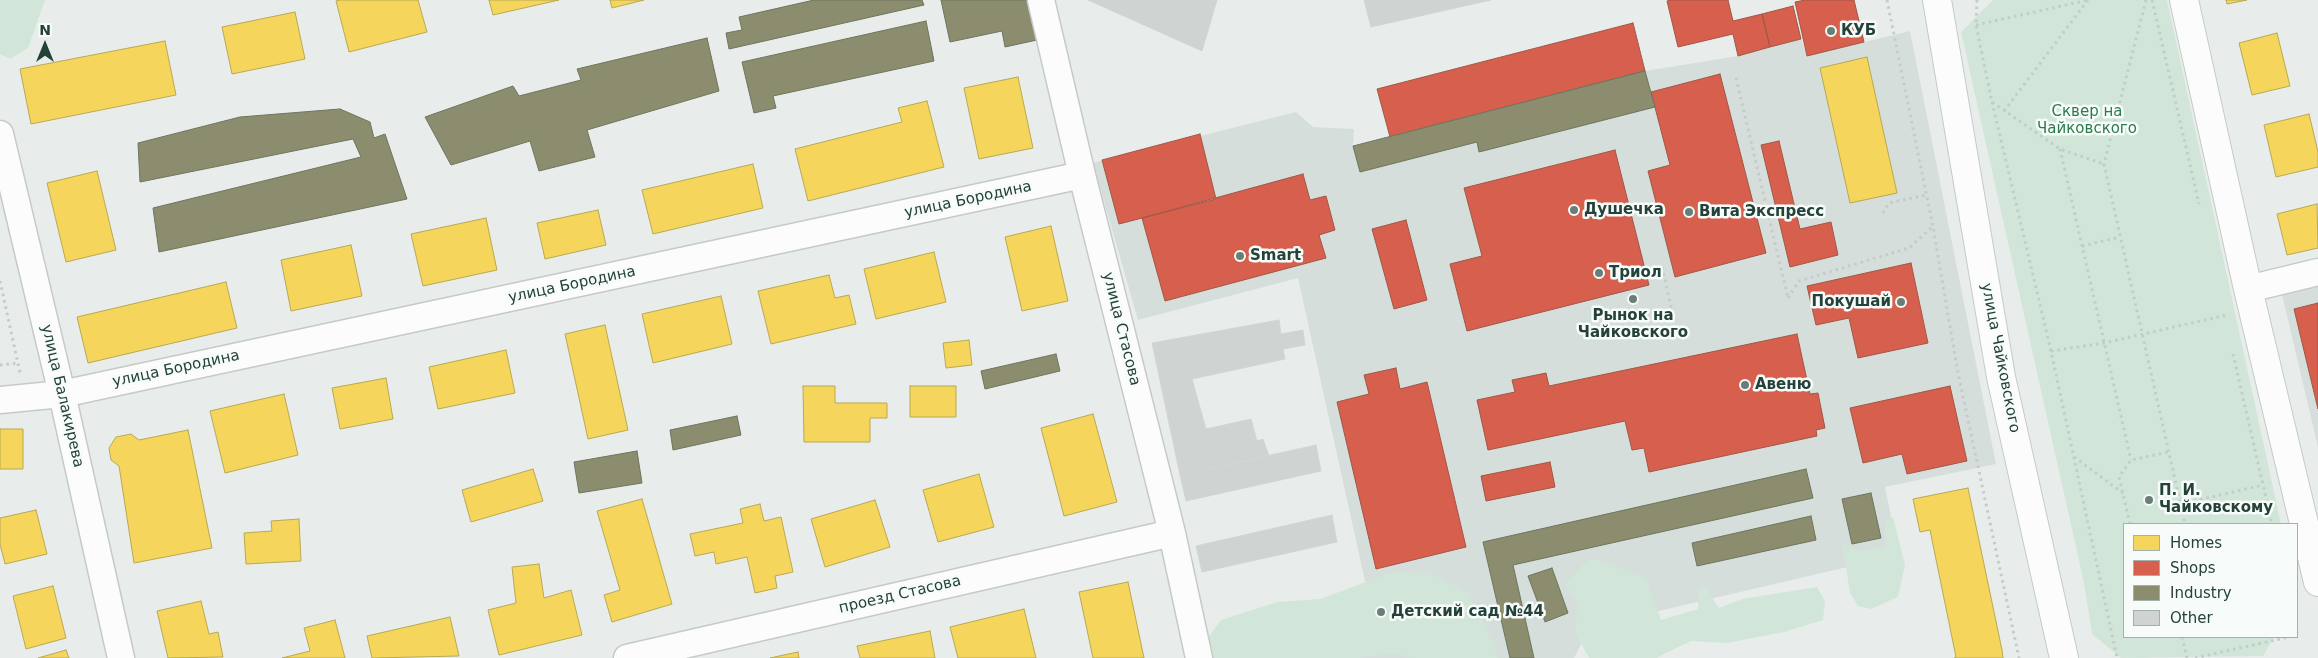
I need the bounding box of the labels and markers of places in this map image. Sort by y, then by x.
place label: КУБ [1841,22,1876,40]
marker: КУБ [1825,25,1837,37]
place label: Душечка [1584,201,1664,219]
place label: Вита Экспресс [1699,203,1824,221]
marker: Душечка [1568,204,1580,216]
marker: Вита Экспресс [1683,206,1695,218]
place label: Smart [1250,247,1301,265]
marker: Smart [1234,250,1246,262]
place label: Триол [1609,264,1662,282]
marker: Триол [1593,267,1605,279]
marker: Рынок на Чайковского [1627,293,1639,305]
place label: Покушай [1812,293,1891,311]
marker: Покушай [1895,296,1907,308]
place label: Рынок на Чайковского [1578,307,1688,342]
place label: Авеню [1755,376,1811,394]
marker: Авеню [1739,379,1751,391]
place label: П. И. Чайковскому [2159,482,2273,517]
marker: П. И. Чайковскому [2143,494,2155,506]
place label: Детский сад №44 [1391,603,1544,621]
marker: Детский сад №44 [1375,606,1387,618]

